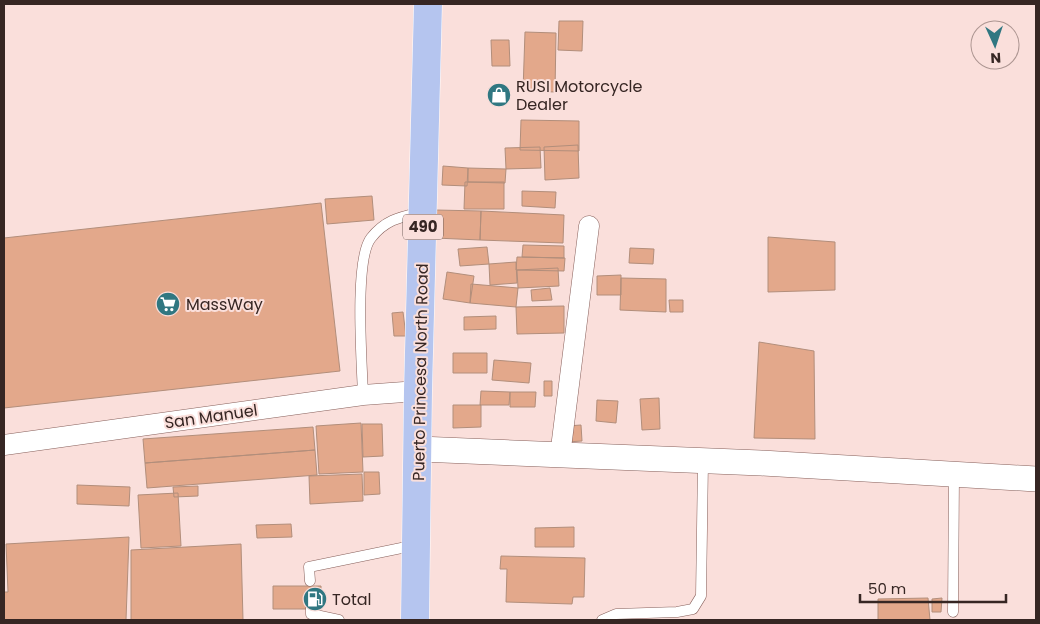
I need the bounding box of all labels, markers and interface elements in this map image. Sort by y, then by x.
north arrow [970,20,1020,70]
text: N [990,48,1001,68]
place label: RUSI Motorcycle Dealer [516,75,643,116]
shop icon: RUSI Motorcycle Dealer [486,82,512,108]
road number: 490 [403,214,443,240]
street label: Puerto Princesa North Road [407,263,434,481]
supermarket icon: MassWay [155,291,181,317]
place label: MassWay [186,293,263,316]
street label: San Manuel [163,399,259,434]
scale bar [860,572,1006,604]
text: 50 m [868,578,906,599]
fuel station icon: Total [302,586,328,612]
place label: Total [332,588,371,611]

